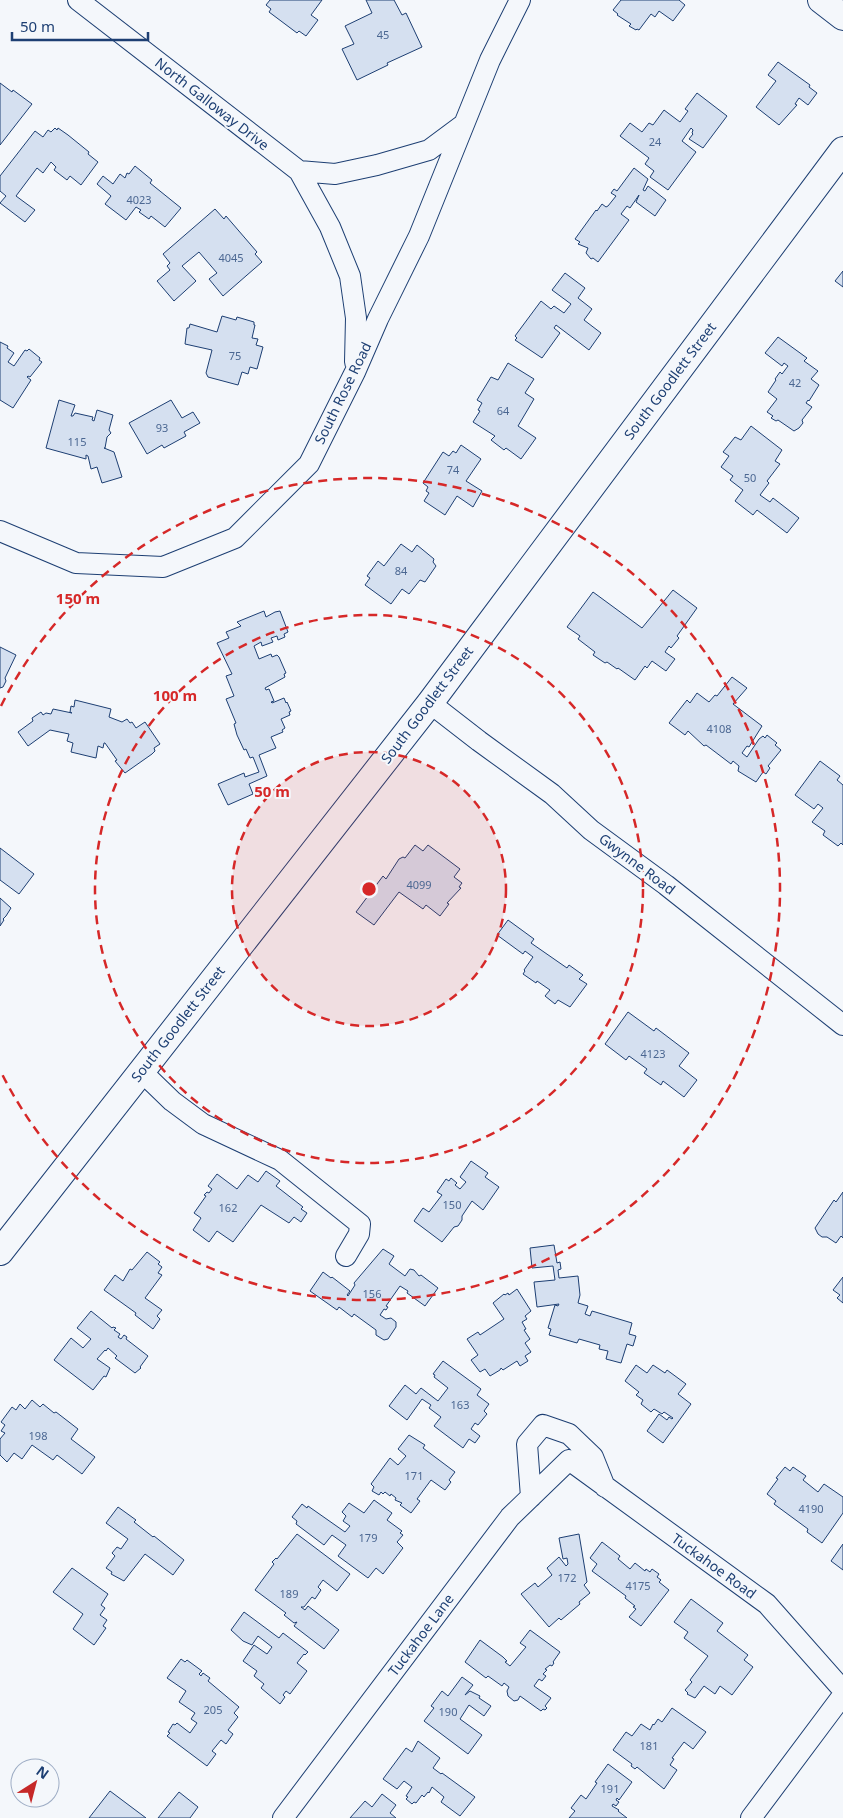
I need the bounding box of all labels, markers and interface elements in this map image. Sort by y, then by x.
scale bar [12,10,149,42]
text: 50 m [20,16,55,36]
house number: 45 [377,27,389,42]
street label: North Galloway Drive [151,53,273,154]
house number: 24 [649,134,662,149]
house number: 4023 [126,192,152,207]
house number: 4045 [218,250,244,265]
street label: South Goodlett Street [619,318,720,443]
street label: South Rose Road [310,339,375,447]
house number: 75 [229,348,241,363]
house number: 42 [789,375,801,390]
house number: 64 [497,403,510,418]
house number: 93 [156,420,168,435]
house number: 115 [68,434,86,449]
house number: 74 [447,462,460,477]
house number: 50 [744,470,756,485]
house number: 84 [395,563,408,578]
text: 150 m [56,588,100,608]
street label: South Goodlett Street [376,642,477,767]
text: 100 m [153,685,197,705]
house number: 4108 [706,721,732,736]
text: 50 m [254,781,290,801]
street label: Gwynne Road [595,829,679,899]
house number: 4099 [406,877,432,892]
centre of rings [360,880,378,898]
street label: South Goodlett Street [126,962,229,1086]
house number: 4123 [640,1046,666,1061]
house number: 150 [443,1197,461,1212]
house number: 162 [219,1200,237,1215]
house number: 156 [363,1286,381,1301]
house number: 163 [451,1397,469,1412]
house number: 198 [29,1428,47,1443]
house number: 171 [405,1468,423,1483]
house number: 4190 [798,1501,824,1516]
street label: Tuckahoe Road [668,1528,760,1603]
house number: 179 [359,1530,377,1545]
house number: 172 [558,1570,576,1585]
house number: 4175 [625,1578,651,1593]
house number: 189 [280,1586,298,1601]
street label: Tuckahoe Lane [383,1590,458,1680]
house number: 205 [204,1702,222,1717]
house number: 190 [439,1704,457,1719]
house number: 181 [640,1738,658,1753]
north arrow [10,1758,60,1808]
text: N [33,1761,53,1783]
house number: 191 [601,1781,619,1796]

